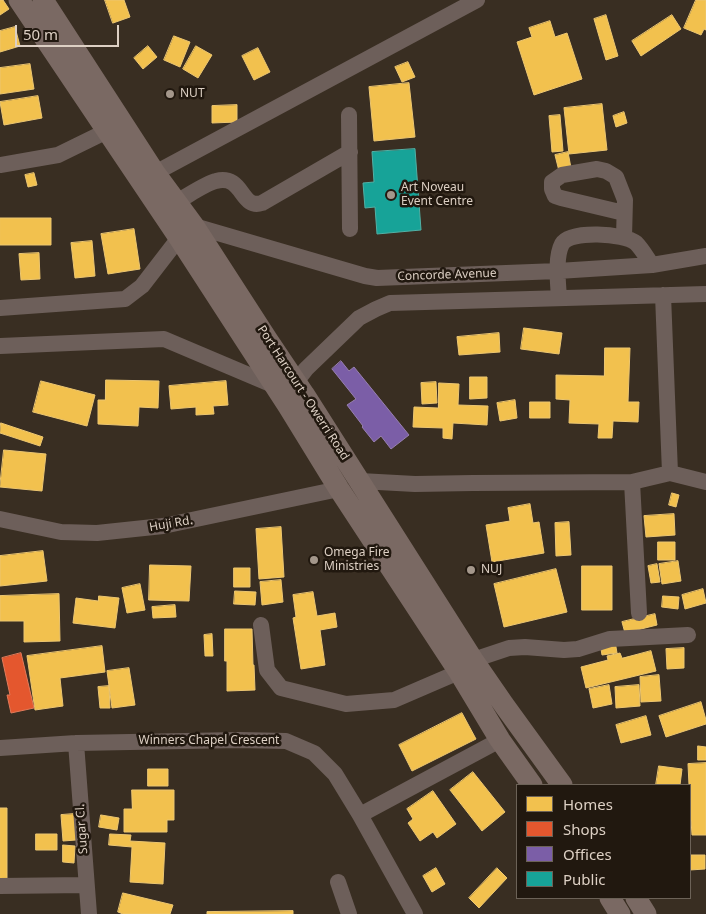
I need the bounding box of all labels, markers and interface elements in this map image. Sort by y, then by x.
scale bar [18,15,121,47]
text: 50 m [23,24,58,44]
place label: NUT [180,87,205,101]
marker: NUT [164,88,176,100]
place label: Art Noveau Event Centre [401,181,473,209]
marker: Art Noveau Event Centre [385,189,397,201]
street label: Concorde Avenue [397,266,497,284]
street label: Port Harcourt - Owerri Road [254,323,352,463]
street label: Huji Rd. [148,513,194,535]
place label: Omega Fire Ministries [324,546,389,574]
marker: Omega Fire Ministries [308,554,320,566]
place label: NUJ [481,563,502,577]
marker: NUJ [465,564,477,576]
street label: Winners Chapel Crescent [139,734,279,748]
legend [516,784,691,899]
text: Homes [563,794,613,814]
street label: Sugar Cl. [73,804,91,854]
text: Shops [563,819,606,839]
text: Offices [563,844,612,864]
text: Public [563,869,606,889]

